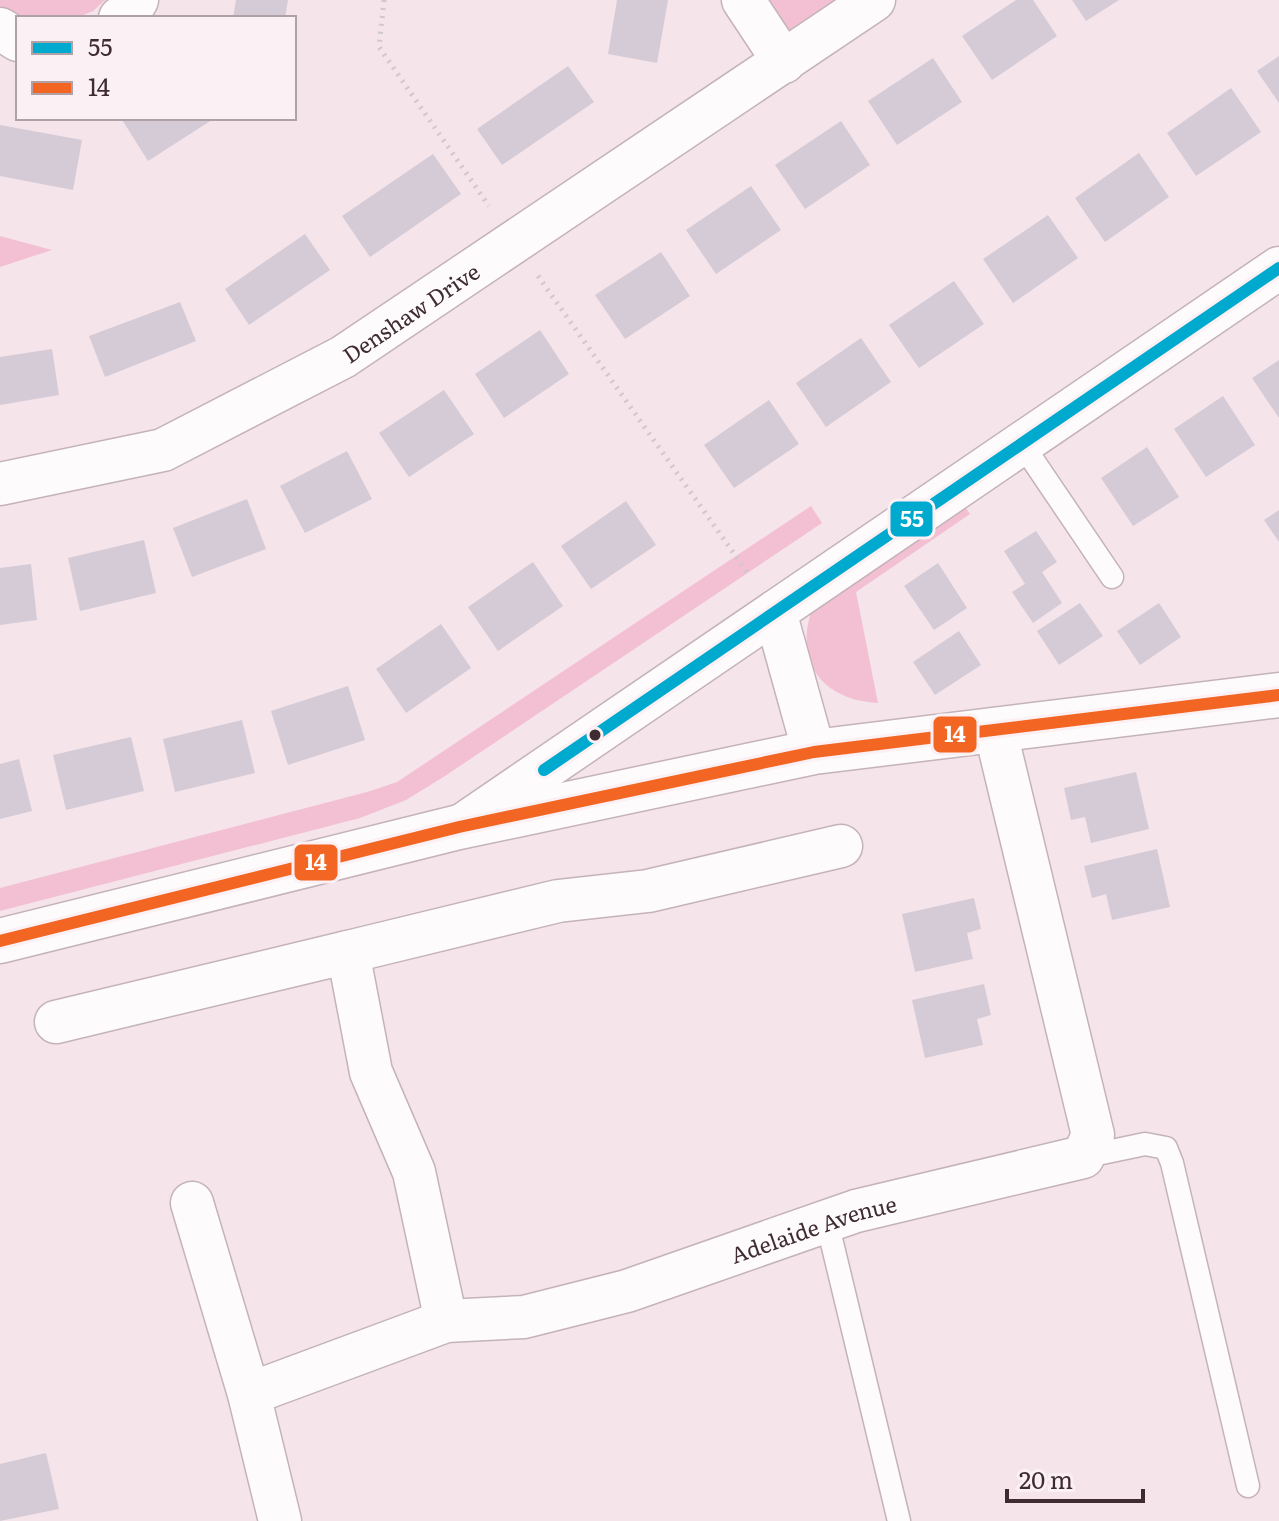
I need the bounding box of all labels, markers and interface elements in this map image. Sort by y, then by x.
legend [16,16,296,120]
text: 55 [88,28,112,63]
text: 14 [88,68,110,103]
street label: Denshaw Drive [335,254,485,370]
line badge: 55 [889,500,934,538]
text: 55 [900,501,924,534]
line badge: 14 [932,715,978,754]
text: 14 [944,716,966,749]
unlabelled marker [587,727,603,743]
line badge: 14 [293,843,339,882]
text: 14 [305,844,327,877]
street label: Adelaide Avenue [726,1185,900,1270]
scale bar [1007,1453,1143,1503]
text: 20 m [1019,1461,1073,1496]

